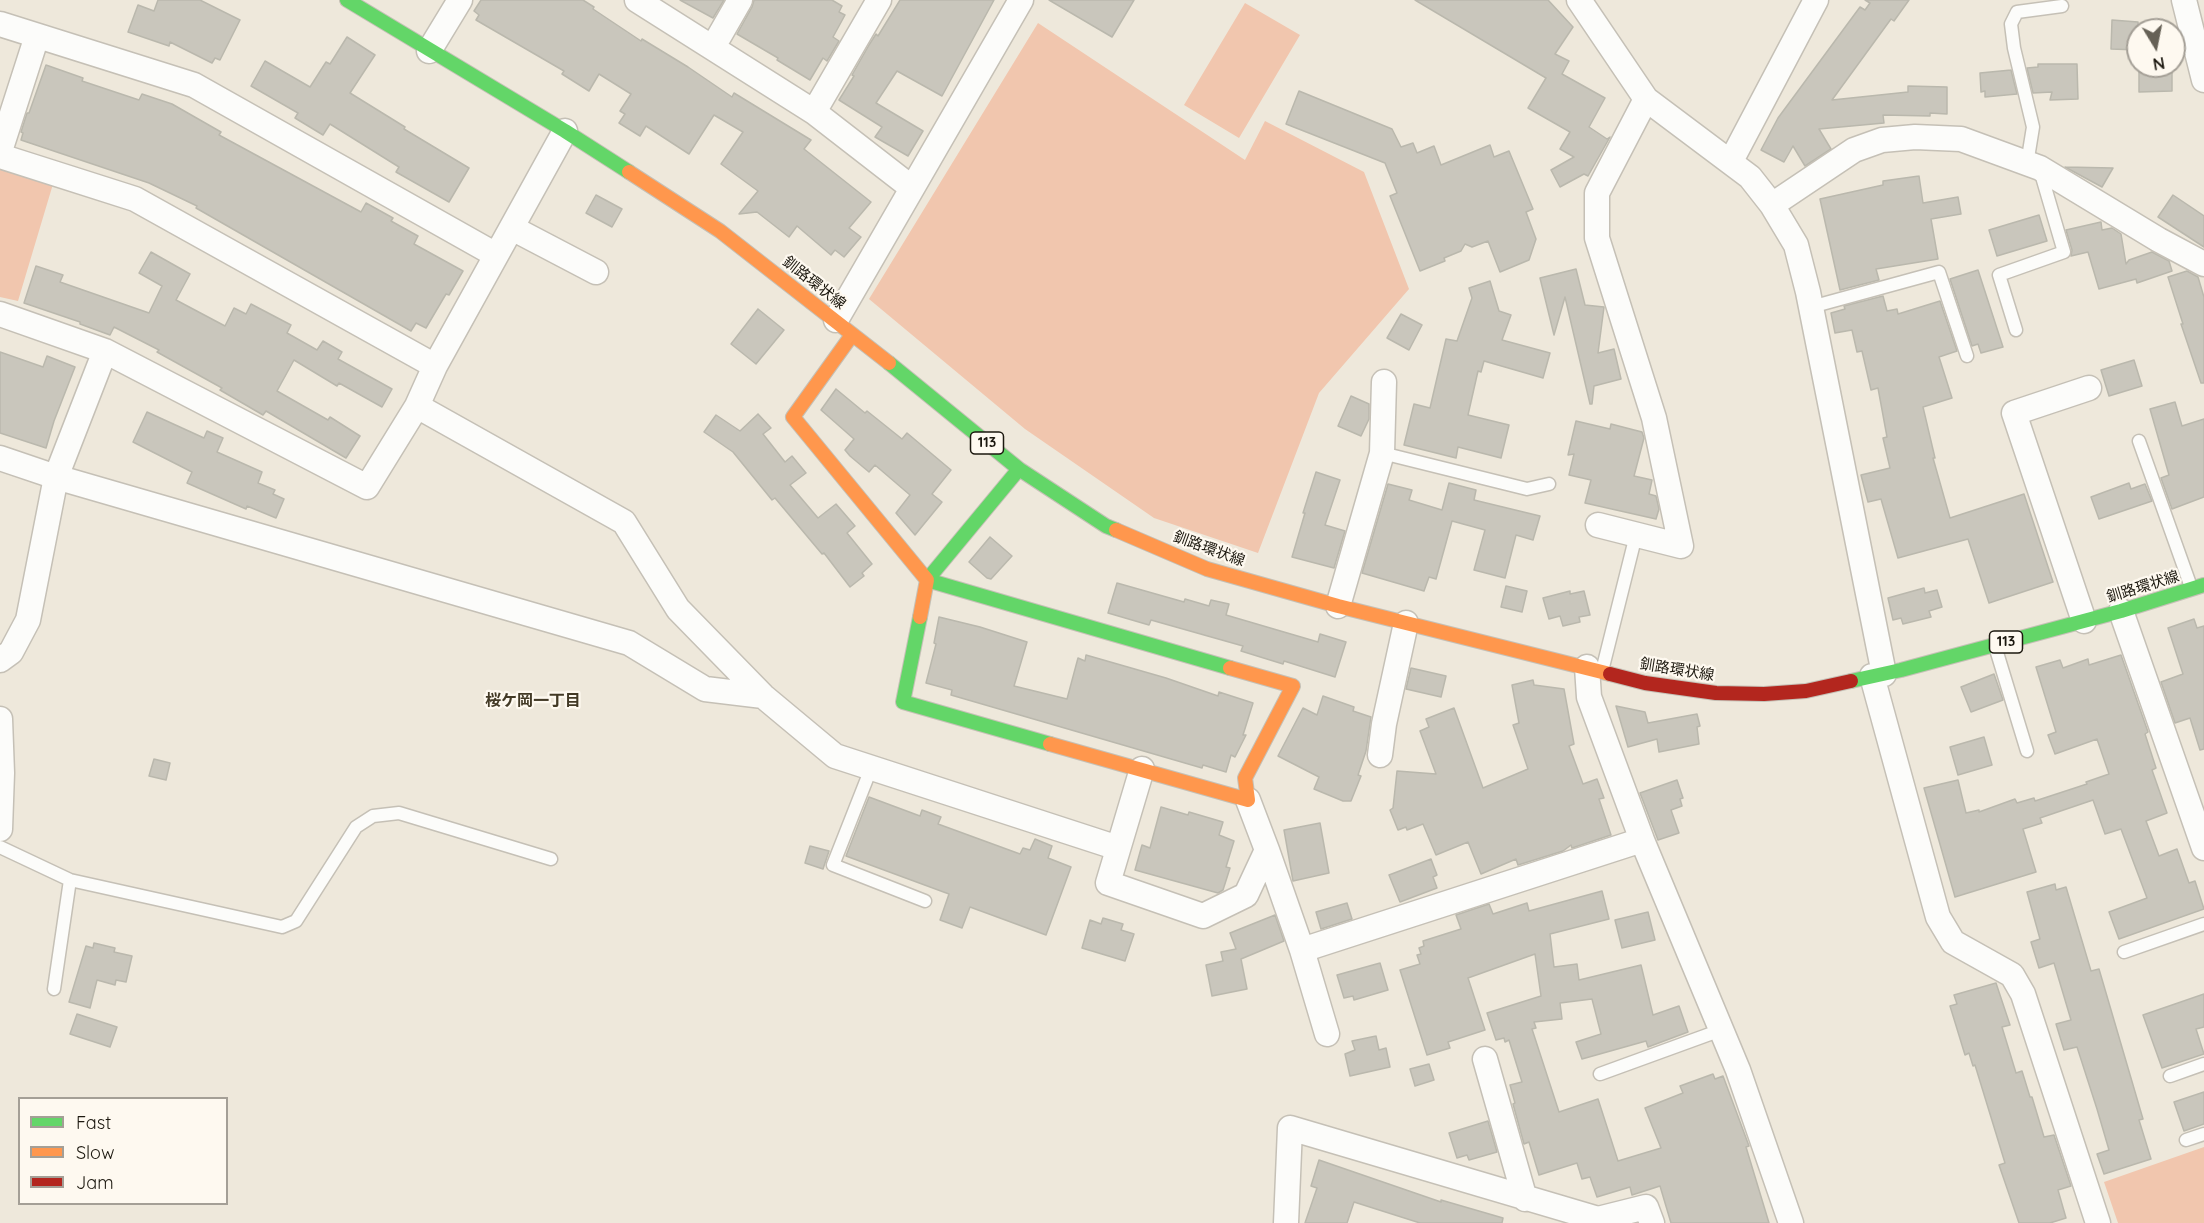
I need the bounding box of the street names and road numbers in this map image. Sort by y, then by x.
street label: 釧路環状線 [779,253,849,313]
road number: 113 [970,432,1004,454]
street label: 釧路環状線 [1171,528,1247,570]
street label: 釧路環状線 [2105,567,2181,607]
road number: 113 [1990,631,2022,653]
street label: 釧路環状線 [1639,655,1715,685]

